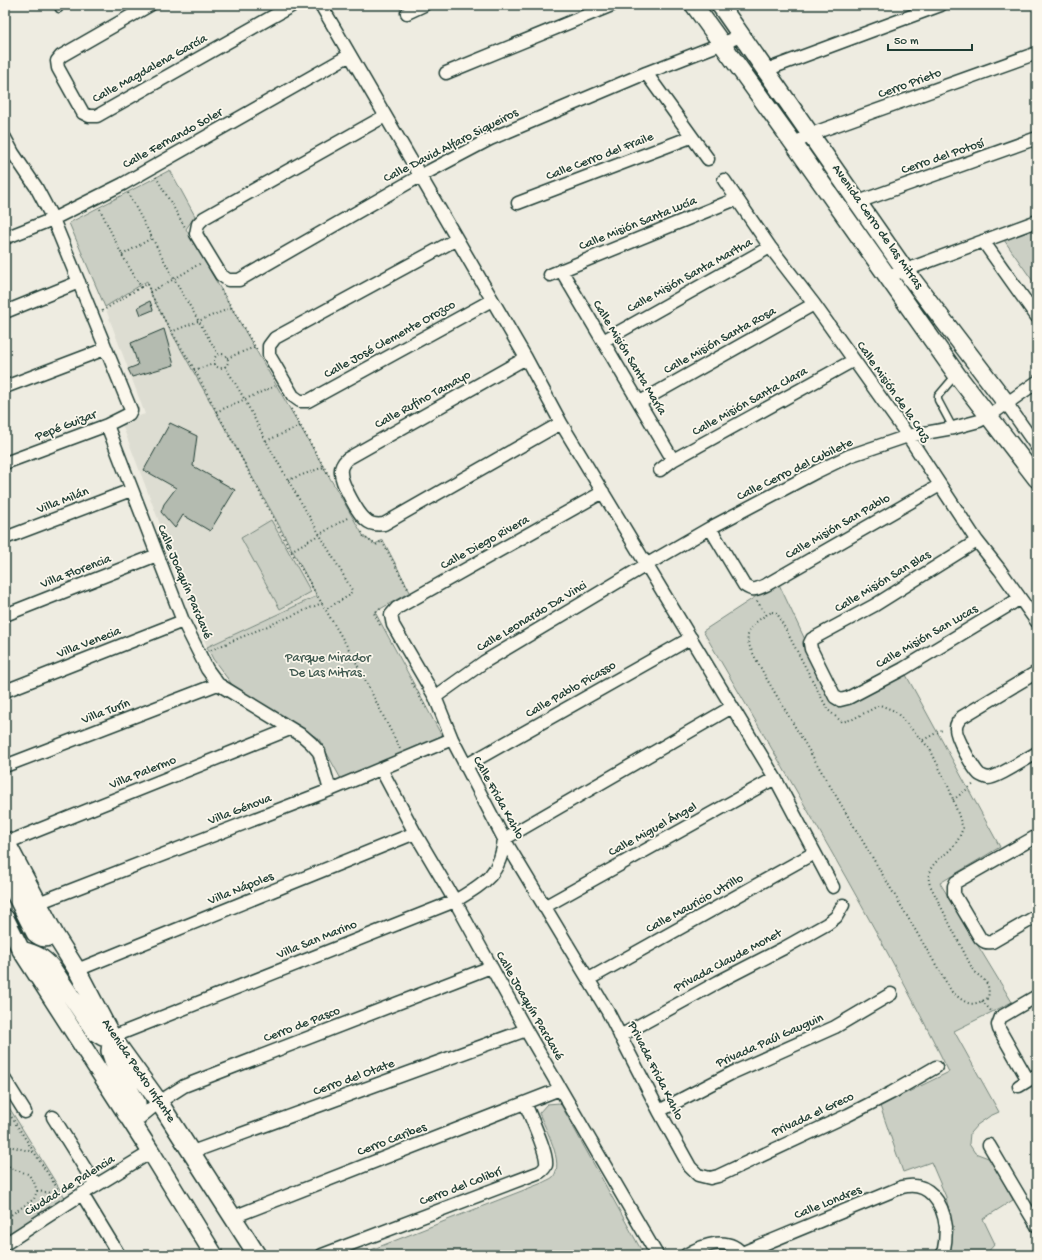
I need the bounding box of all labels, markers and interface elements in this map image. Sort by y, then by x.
scale bar [888,26,972,52]
street label: Calle Magdalena García [90,31,211,107]
text: 50 m [894,35,919,49]
street label: Cerro Prieto [876,66,944,102]
street label: Calle Fernando Soler [121,105,227,173]
street label: Calle David Alfaro Siqueiros [381,105,522,187]
street label: Calle Cerro del Fraile [544,130,656,184]
street label: Cerro del Potosí [900,135,988,178]
street label: Avenida Cerro de las Mitras [828,162,927,293]
street label: Calle Misión Santa Lucía [577,193,700,254]
street label: Calle Misión Santa Martha [625,235,756,317]
street label: Calle José Clemente Orozco [322,297,459,382]
street label: Calle Misión Santa María [589,298,670,419]
street label: Calle Misión Santa Rosa [661,304,779,378]
street label: Calle Misión de la Cruz [853,339,934,446]
street label: Calle Misión Santa Clara [690,364,811,440]
street label: Calle Rufino Tamayo [372,367,474,433]
street label: Pepé Guizar [32,407,100,445]
street label: Calle Cerro del Cubilete [735,435,856,505]
street label: Villa Milán [34,484,92,518]
street label: Calle Misión San Pablo [783,491,893,563]
street label: Calle Diego Rivera [438,512,533,574]
street label: Calle Joaquín Pardavé [153,523,215,642]
street label: Calle Misión San Blas [832,547,935,617]
street label: Villa Florencia [38,551,114,593]
street label: Calle Leonardo Da Vinci [474,578,590,656]
street label: Calle Misión San Lucas [873,601,982,672]
street label: Villa Venecia [54,624,124,662]
park label: Parque Mirador De Las Mitras. [284,651,372,681]
street label: Calle Pablo Picasso [523,658,619,722]
street label: Villa Turín [79,696,133,728]
street label: Villa Palermo [107,753,179,794]
street label: Calle Frida Kahlo [469,754,527,842]
street label: Villa Génova [205,791,275,829]
street label: Calle Miguel Ángel [606,799,700,860]
street label: Villa Nápoles [205,869,277,909]
street label: Calle Mauricio Utrillo [644,871,747,937]
street label: Villa San Marino [274,917,360,963]
street label: Privada Claude Monet [671,925,786,996]
street label: Calle Joaquín Pardavé [492,949,566,1063]
street label: Cerro de Pasco [262,1003,343,1046]
street label: Privada Paúl Gauguin [713,1010,827,1072]
street label: Avenida Pedro Infante [98,1016,178,1126]
street label: Privada Frida Kahlo [623,1018,686,1123]
street label: Cerro del Otate [311,1056,397,1100]
street label: Privada el Greco [769,1089,857,1141]
street label: Cerro Caribes [355,1120,430,1160]
street label: Ciudad de Palencia [22,1152,119,1220]
street label: Cerro del Colibrí [418,1164,505,1210]
street label: Calle Londres [792,1182,865,1223]

